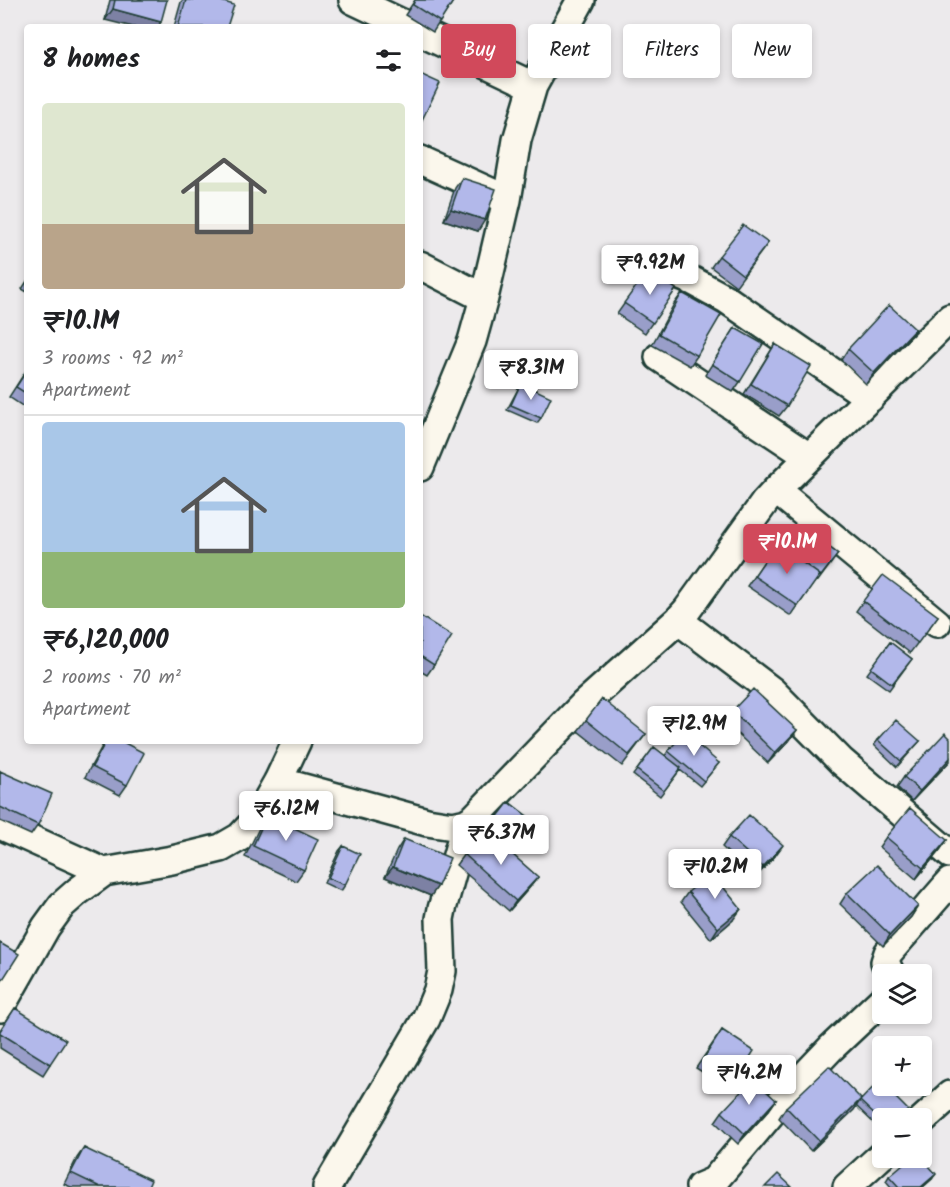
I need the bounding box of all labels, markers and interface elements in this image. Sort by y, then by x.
chip: Buy [441,24,516,78]
chip: Rent [528,24,611,78]
chip: Filters [623,24,720,78]
chip: New [732,24,812,78]
text: 8 homes [42,39,140,81]
icon: filters [372,44,405,77]
icon: home [170,142,278,250]
pin: ₹9.92M [601,245,699,296]
text: ₹9.92M [615,248,685,280]
text: ₹10.1M [42,301,119,343]
text: 3 rooms · 92 m² [42,343,183,375]
pin: ₹8.31M [482,350,580,401]
text: ₹8.31M [498,353,564,385]
text: Apartment [42,375,131,407]
icon: home [170,461,278,569]
pin: ₹10.1M [738,524,836,575]
text: ₹10.1M [757,527,817,559]
text: ₹6,120,000 [42,620,169,662]
text: 2 rooms · 70 m² [42,662,181,694]
text: Apartment [42,694,131,726]
pin: ₹12.9M [645,706,743,757]
text: ₹12.9M [661,709,727,741]
pin: ₹6.12M [237,791,335,842]
text: ₹6.12M [253,794,319,826]
pin: ₹6.37M [452,815,550,866]
text: ₹6.37M [467,818,535,850]
pin: ₹10.2M [666,849,764,900]
text: ₹10.2M [682,852,748,884]
map controls [872,964,932,1168]
button: layers [872,964,932,1024]
button: + [872,1036,932,1096]
pin: ₹14.2M [700,1055,798,1106]
text: ₹14.2M [716,1058,782,1090]
button: − [872,1108,932,1168]

